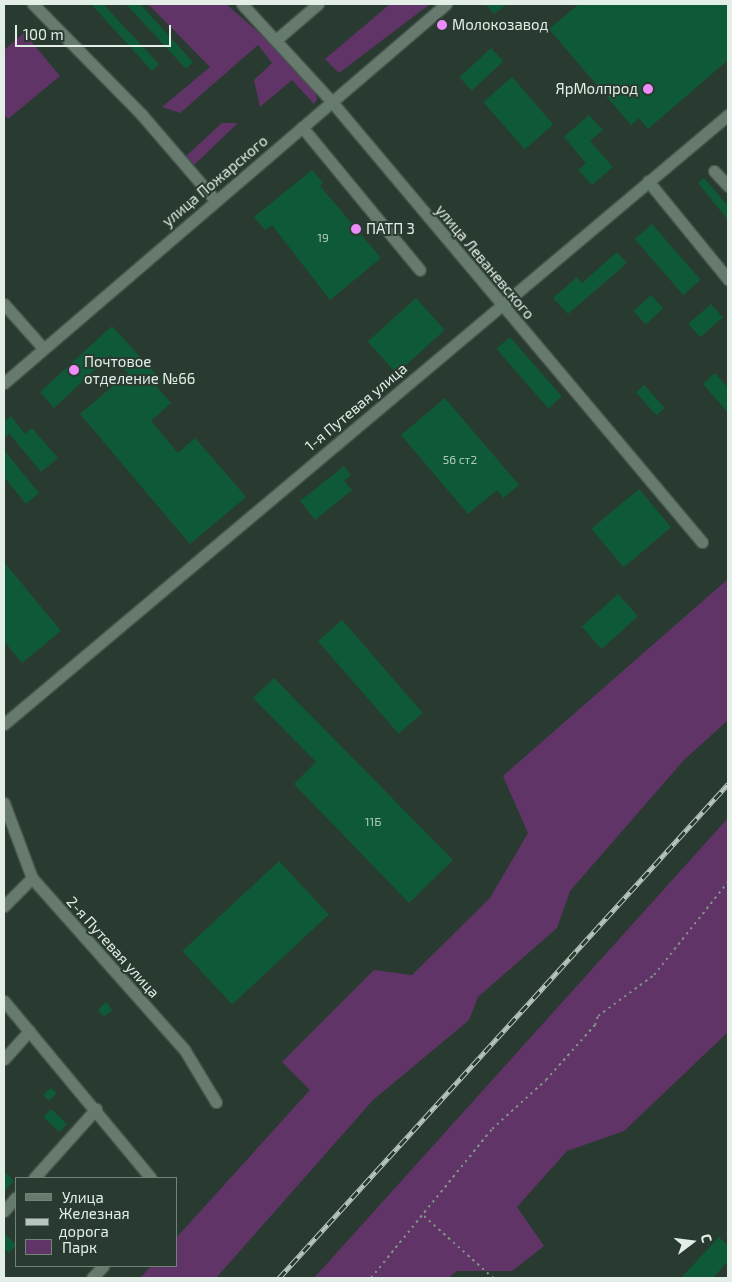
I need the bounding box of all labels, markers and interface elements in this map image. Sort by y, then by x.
scale bar [18,15,174,47]
place label: Молокозавод [452,16,548,34]
marker: Молокозавод [436,19,448,31]
text: 100 m [23,25,64,43]
place label: ЯрМолпрод [555,80,638,98]
marker: ЯрМолпрод [642,83,654,95]
street label: улица Пожарского [159,132,271,230]
street label: улица Леваневского [432,201,538,323]
place label: ПАТП 3 [366,220,415,238]
marker: ПАТП 3 [350,223,362,235]
house number: 19 [317,231,329,245]
place label: Почтовое отделение №66 [84,352,195,387]
street label: 1-я Путевая улица [301,359,411,455]
marker: Почтовое отделение №66 [68,364,80,376]
house number: 56 ст2 [443,453,477,467]
house number: 11Б [365,815,381,829]
street label: 2-я Путевая улица [63,893,163,1001]
legend [15,1177,178,1267]
text: Улица [62,1188,104,1206]
text: Железная дорога [59,1204,130,1240]
north arrow [667,1217,717,1267]
text: С [698,1232,716,1244]
text: Парк [62,1238,97,1256]

